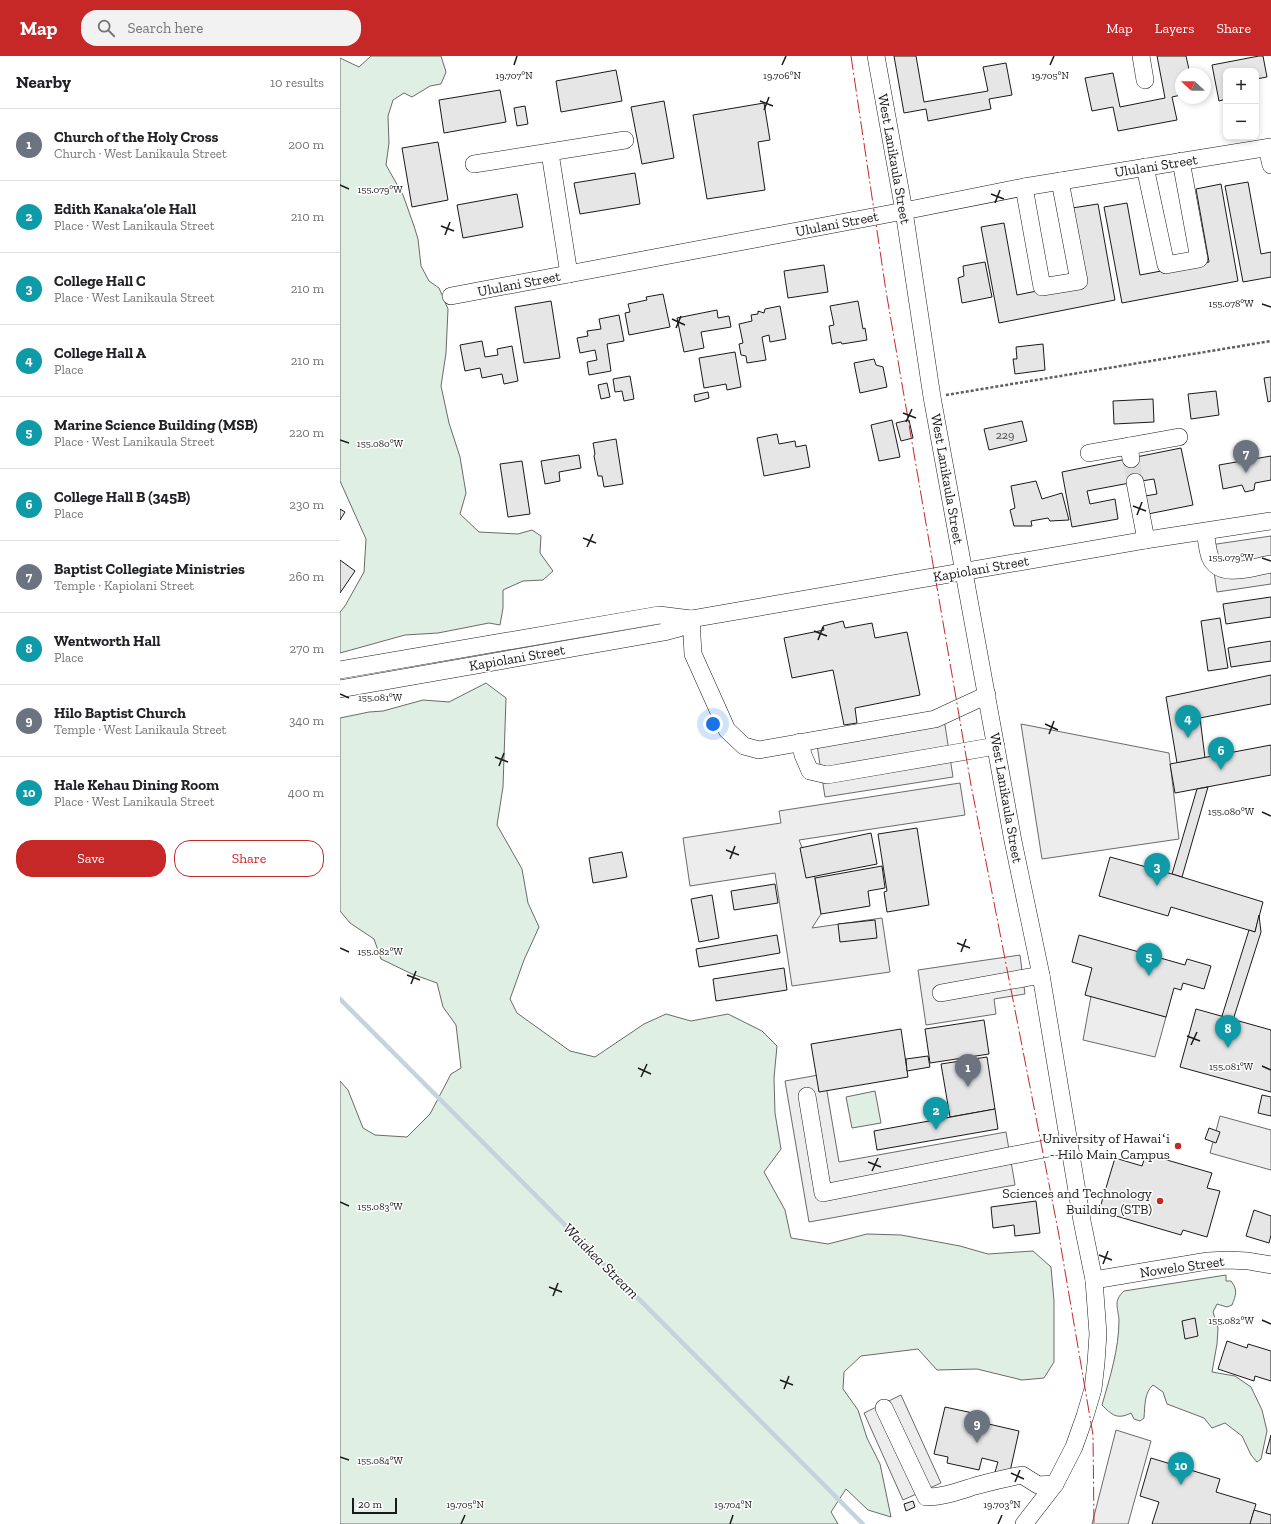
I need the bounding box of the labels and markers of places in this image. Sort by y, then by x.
pin: 7 [1233,440,1259,473]
pin: 4 [1175,705,1201,738]
pin: 6 [1208,737,1234,770]
pin: 3 [1144,853,1170,886]
pin: 5 [1136,943,1162,976]
pin: 8 [1215,1015,1241,1048]
pin: 1 [955,1054,981,1087]
pin: 2 [923,1097,949,1130]
place label: University of Hawaiʻi - Hilo Main Campus [1042,1130,1170,1163]
marker: University of Hawaiʻi - Hilo Main Campus [1173,1141,1183,1151]
place label: Sciences and Technology Building (STB) [1002,1185,1153,1218]
marker: Sciences and Technology Building (STB) [1155,1196,1165,1206]
pin: 9 [964,1410,990,1443]
pin: 10 [1168,1452,1194,1485]

